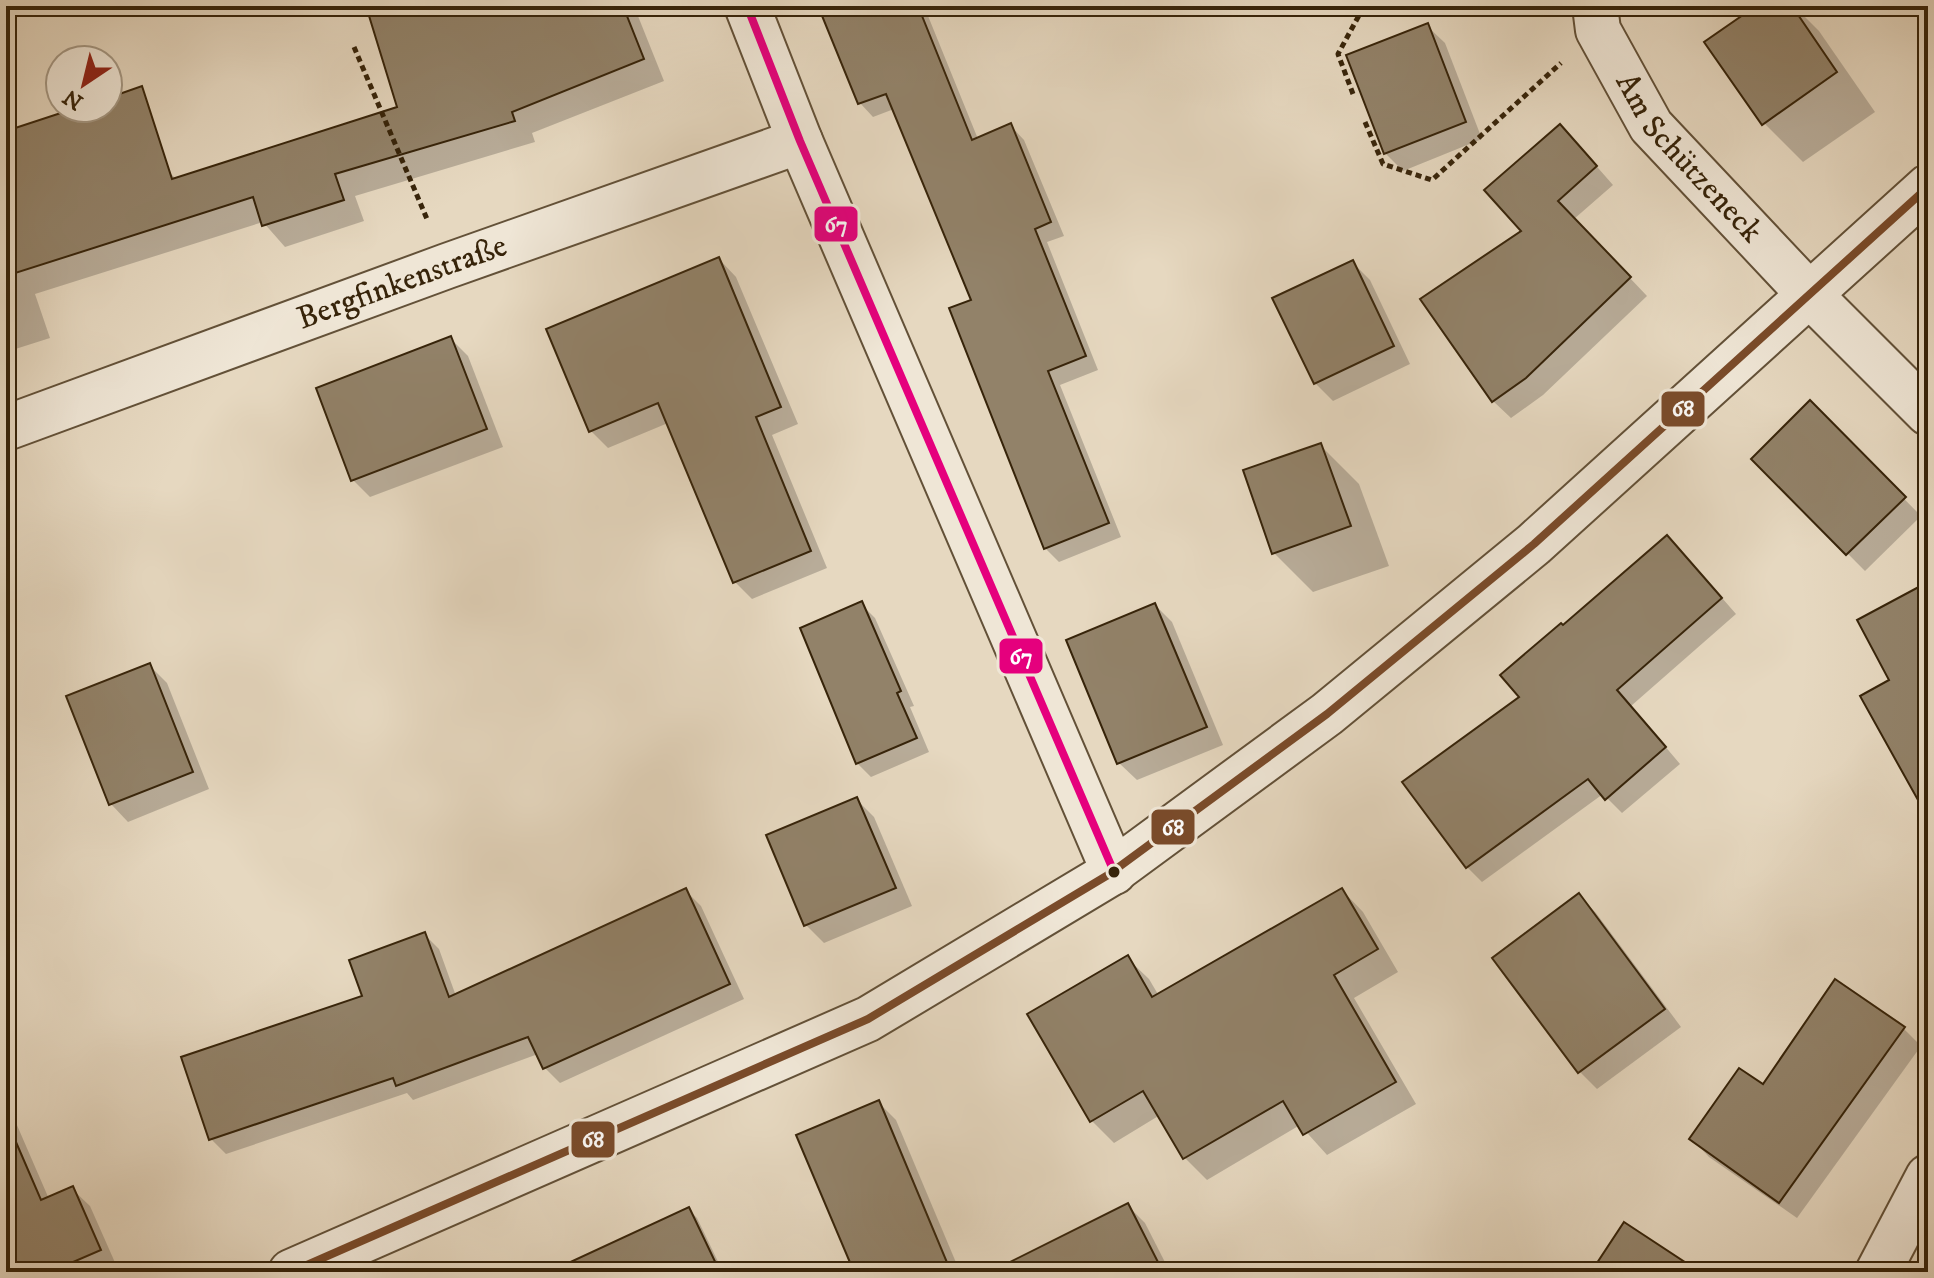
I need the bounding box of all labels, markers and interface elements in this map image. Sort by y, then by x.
north arrow [44,44,124,124]
street label: Am Schützeneck [1606,66,1771,252]
text: N [58,83,89,115]
line badge: 67 [813,205,859,243]
text: 67 [824,212,848,239]
street label: Bergfinkenstraße [292,226,512,339]
line badge: 68 [1660,390,1706,428]
text: 68 [1672,396,1694,423]
line badge: 67 [998,637,1044,675]
text: 67 [1009,644,1033,671]
line badge: 68 [1150,808,1196,846]
text: 68 [1162,815,1184,842]
unlabelled marker [1106,864,1122,880]
line badge: 68 [570,1120,616,1159]
text: 68 [582,1127,604,1154]

